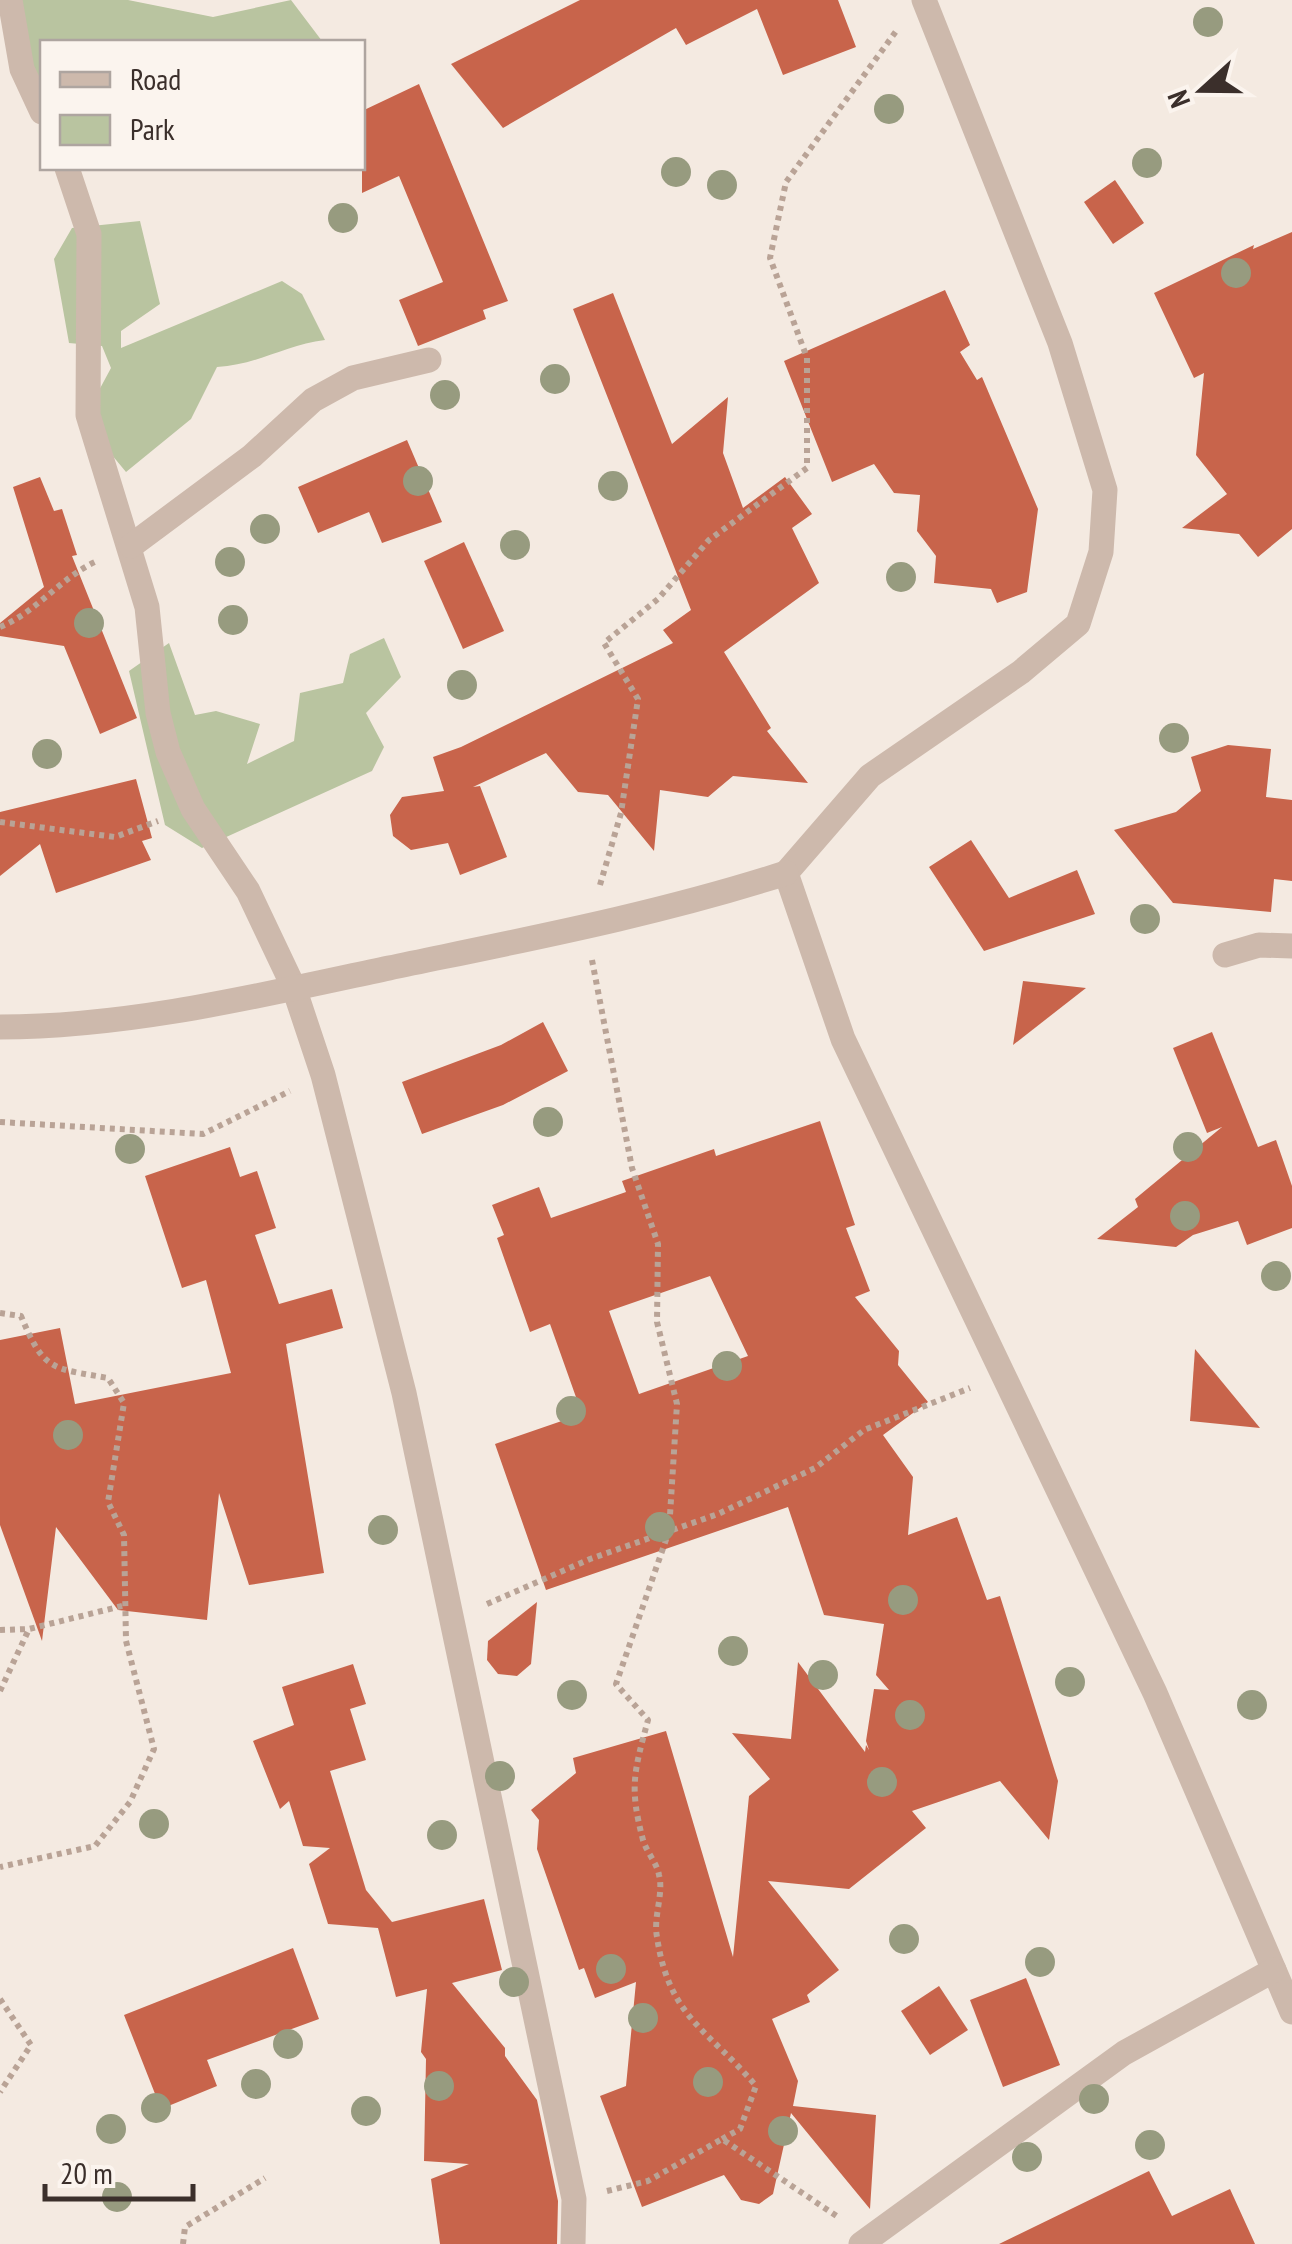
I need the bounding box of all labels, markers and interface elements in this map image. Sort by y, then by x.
legend [40,40,365,170]
north arrow [1152,40,1252,140]
text: Road [130,59,181,98]
text: N [1158,85,1198,113]
text: Park [130,109,175,148]
scale bar [45,2139,192,2201]
text: 20 m [60,2153,113,2192]

